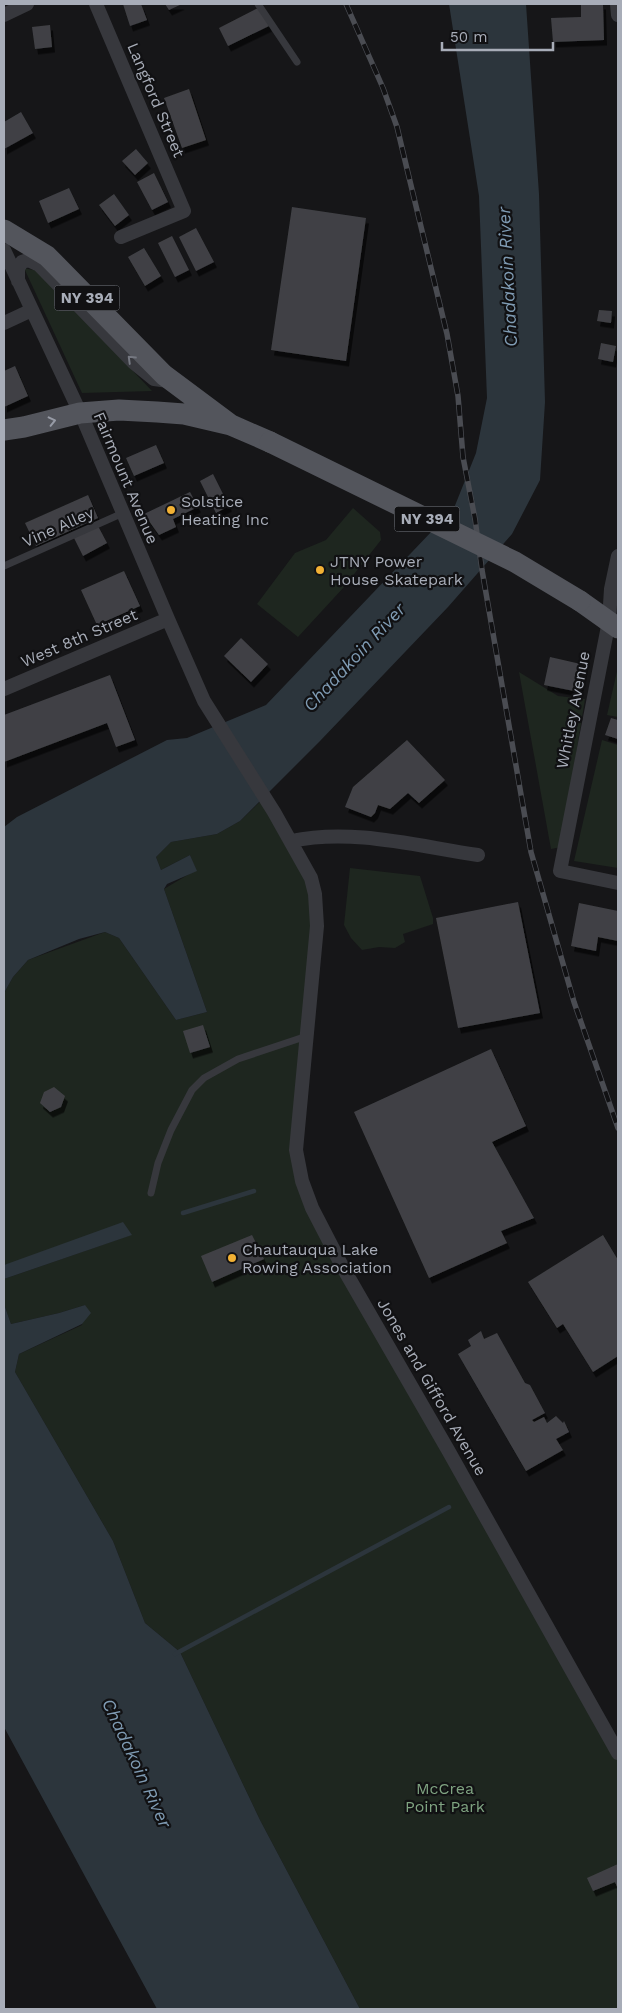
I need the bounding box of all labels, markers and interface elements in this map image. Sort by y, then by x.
scale bar [442,20,553,52]
text: 50 m [450,28,487,46]
street label: Langford Street [123,40,189,160]
water label: Chadakoin River [493,205,521,348]
road number: NY 394 [54,286,120,310]
one-way arrow [128,356,137,365]
street label: Fairmount Avenue [90,409,162,547]
one-way arrow [47,416,56,427]
place label: Solstice Heating Inc [181,492,269,529]
street label: Vine Alley [19,503,97,551]
marker: Solstice Heating Inc [165,504,177,516]
road number: NY 394 [394,506,460,532]
place label: JTNY Power House Skatepark [330,552,463,589]
marker: JTNY Power House Skatepark [314,564,326,576]
water label: Chadakoin River [298,598,410,715]
street label: West 8th Street [18,605,140,671]
street label: Whitley Avenue [552,650,594,770]
place label: Chautauqua Lake Rowing Association [242,1240,392,1277]
marker: Chautauqua Lake Rowing Association [226,1252,238,1264]
street label: Jones and Gifford Avenue [373,1295,491,1479]
water label: Chadakoin River [98,1695,177,1832]
park label: McCrea Point Park [405,1779,485,1816]

